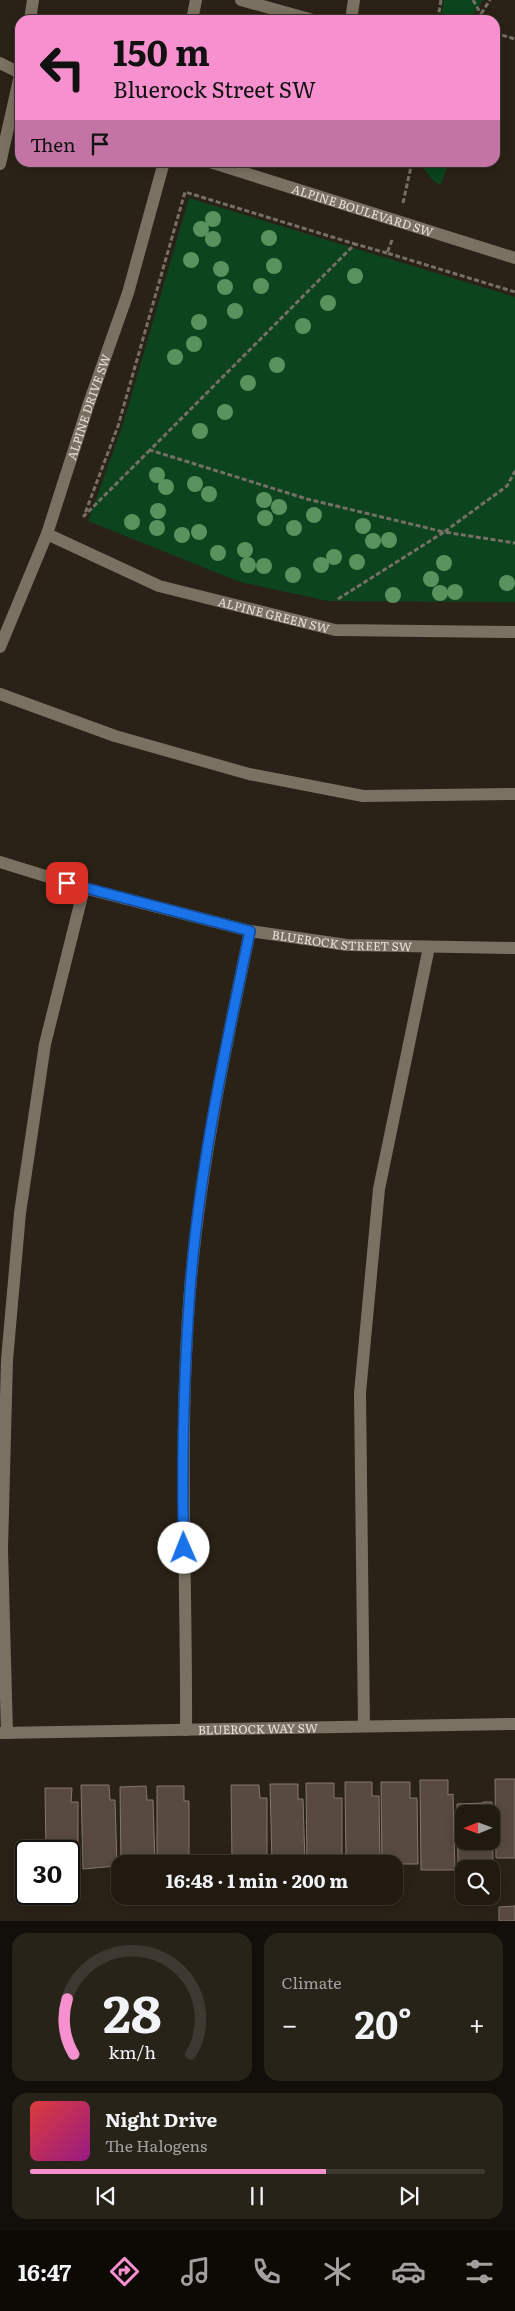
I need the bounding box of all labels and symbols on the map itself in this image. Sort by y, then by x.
street label: ALPINE BOULEVARD SW [290,179,436,241]
street label: ALPINE DRIVE SW [62,352,115,462]
street label: ALPINE GREEN SW [216,592,332,637]
pin [46,862,88,904]
street label: BLUEROCK STREET SW [271,925,412,955]
position arrow [157,1521,209,1573]
street label: BLUEROCK WAY SW [198,1718,318,1739]
north arrow [455,1805,500,1850]
speed limit sign: 30 [15,1840,80,1905]

